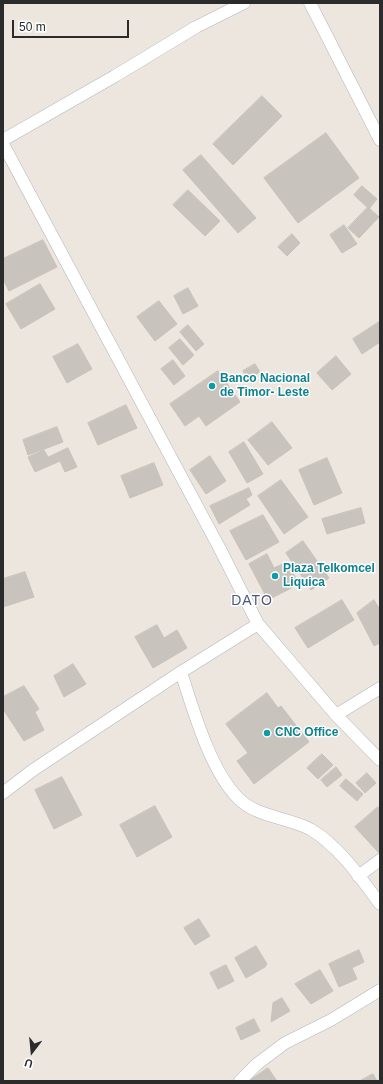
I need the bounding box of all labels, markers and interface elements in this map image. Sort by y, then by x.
scale bar [14,12,131,38]
text: 50 m [19,20,46,34]
place label: Banco Nacional de Timor- Leste [220,372,310,400]
marker: Banco Nacional de Timor- Leste [207,381,217,391]
place label: Plaza Telkomcel Liquica [283,562,375,590]
marker: Plaza Telkomcel Liquica [270,571,280,581]
district label: DATO [231,593,273,609]
place label: CNC Office [275,726,338,740]
marker: CNC Office [262,728,272,738]
north arrow [12,1032,52,1072]
text: U [23,1057,34,1070]

